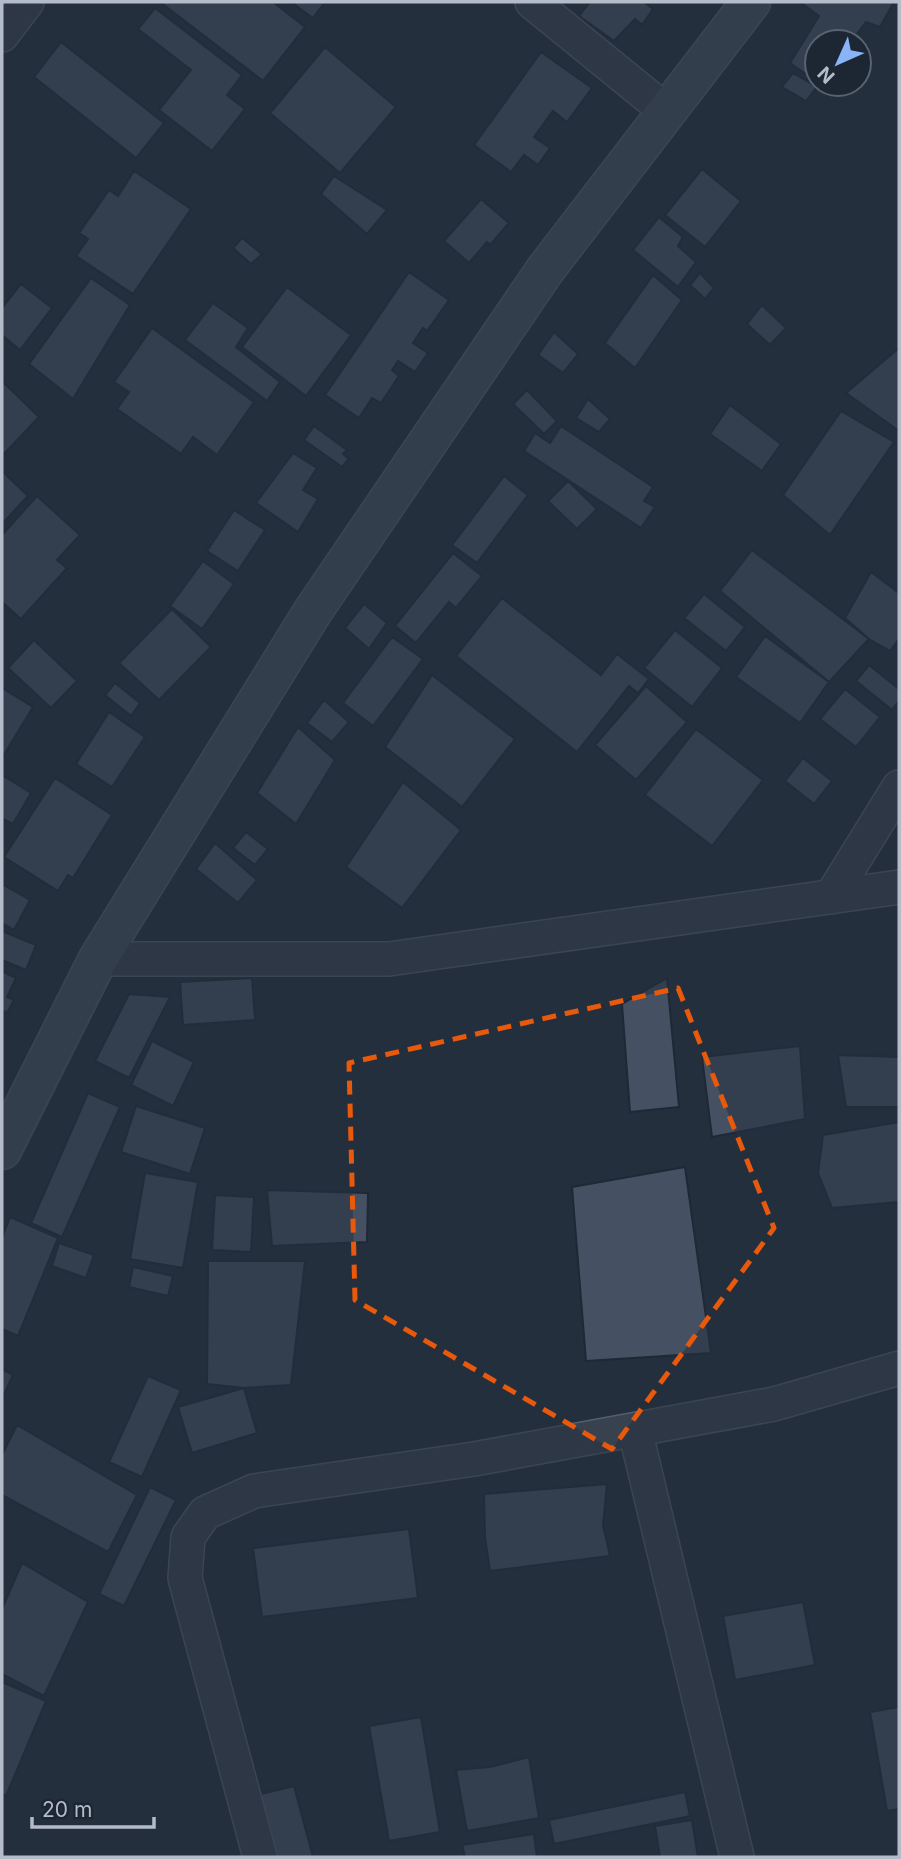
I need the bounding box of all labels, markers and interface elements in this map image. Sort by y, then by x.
north arrow [803,28,873,98]
text: N [813,61,840,88]
scale bar [32,1786,154,1830]
text: 20 m [42,1797,92,1822]

